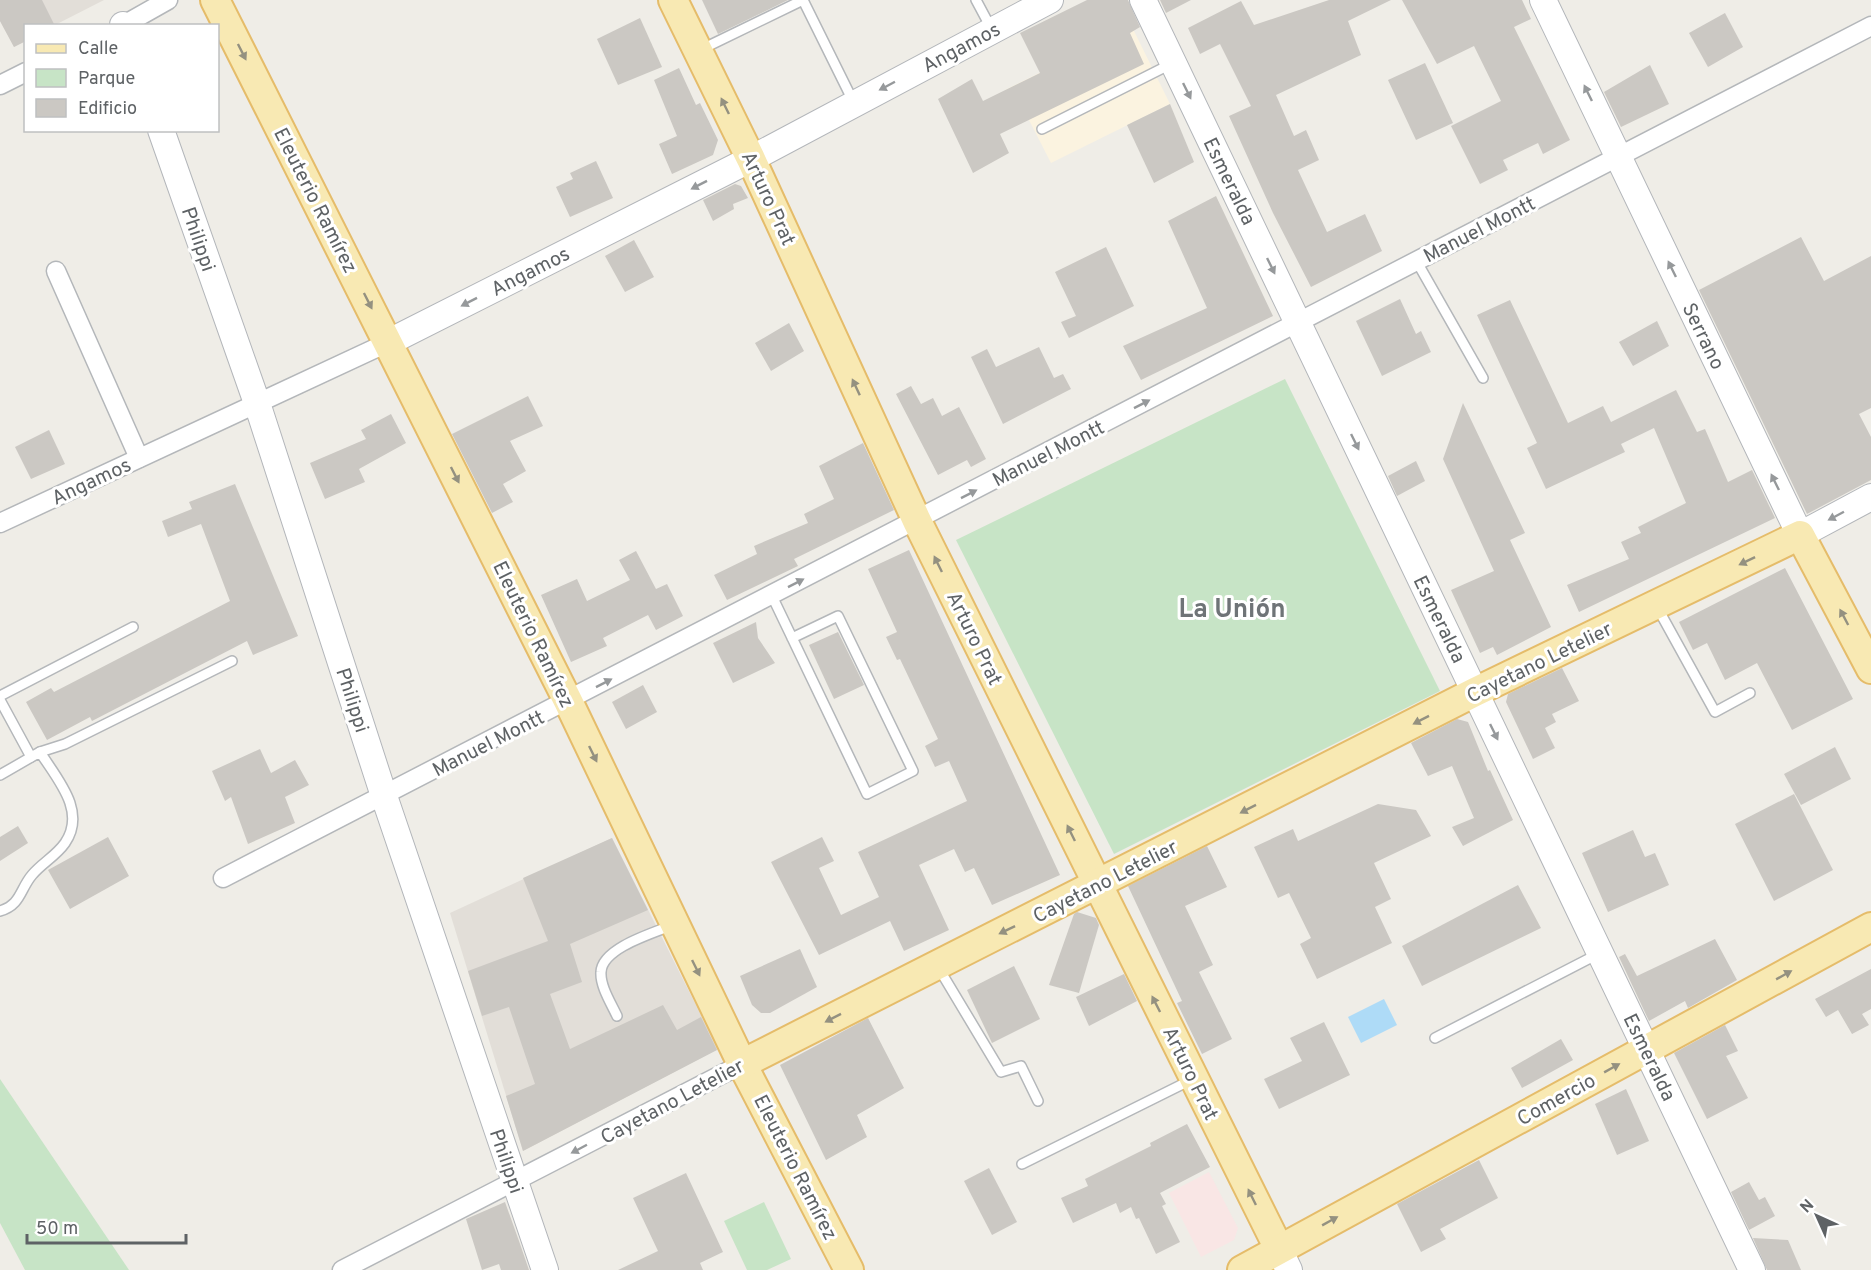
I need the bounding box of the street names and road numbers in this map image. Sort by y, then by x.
street label: Angamos [918,17,1006,80]
street label: Eleuterio Ramírez [266,124,362,278]
street label: Esmeralda [1196,134,1261,230]
street label: Arturo Prat [734,148,800,250]
street label: Manuel Montt [1420,191,1540,270]
street label: Philippi [174,204,220,275]
street label: Angamos [487,242,575,304]
street label: Serrano [1675,299,1729,375]
street label: Manuel Montt [989,415,1109,494]
street label: Angamos [48,453,136,513]
street label: Eleuterio Ramírez [485,557,579,712]
street label: Esmeralda [1406,572,1471,668]
street label: Arturo Prat [939,588,1007,690]
street label: Cayetano Letelier [1463,617,1617,710]
street label: Philippi [328,665,374,736]
street label: Manuel Montt [429,705,549,784]
street label: Cayetano Letelier [1029,835,1183,930]
street label: Esmeralda [1616,1010,1681,1106]
street label: Arturo Prat [1155,1023,1223,1125]
street label: Cayetano Letelier [597,1054,749,1152]
street label: Comercio [1513,1069,1601,1133]
street label: Eleuterio Ramírez [746,1091,842,1245]
street label: Philippi [482,1126,528,1197]

